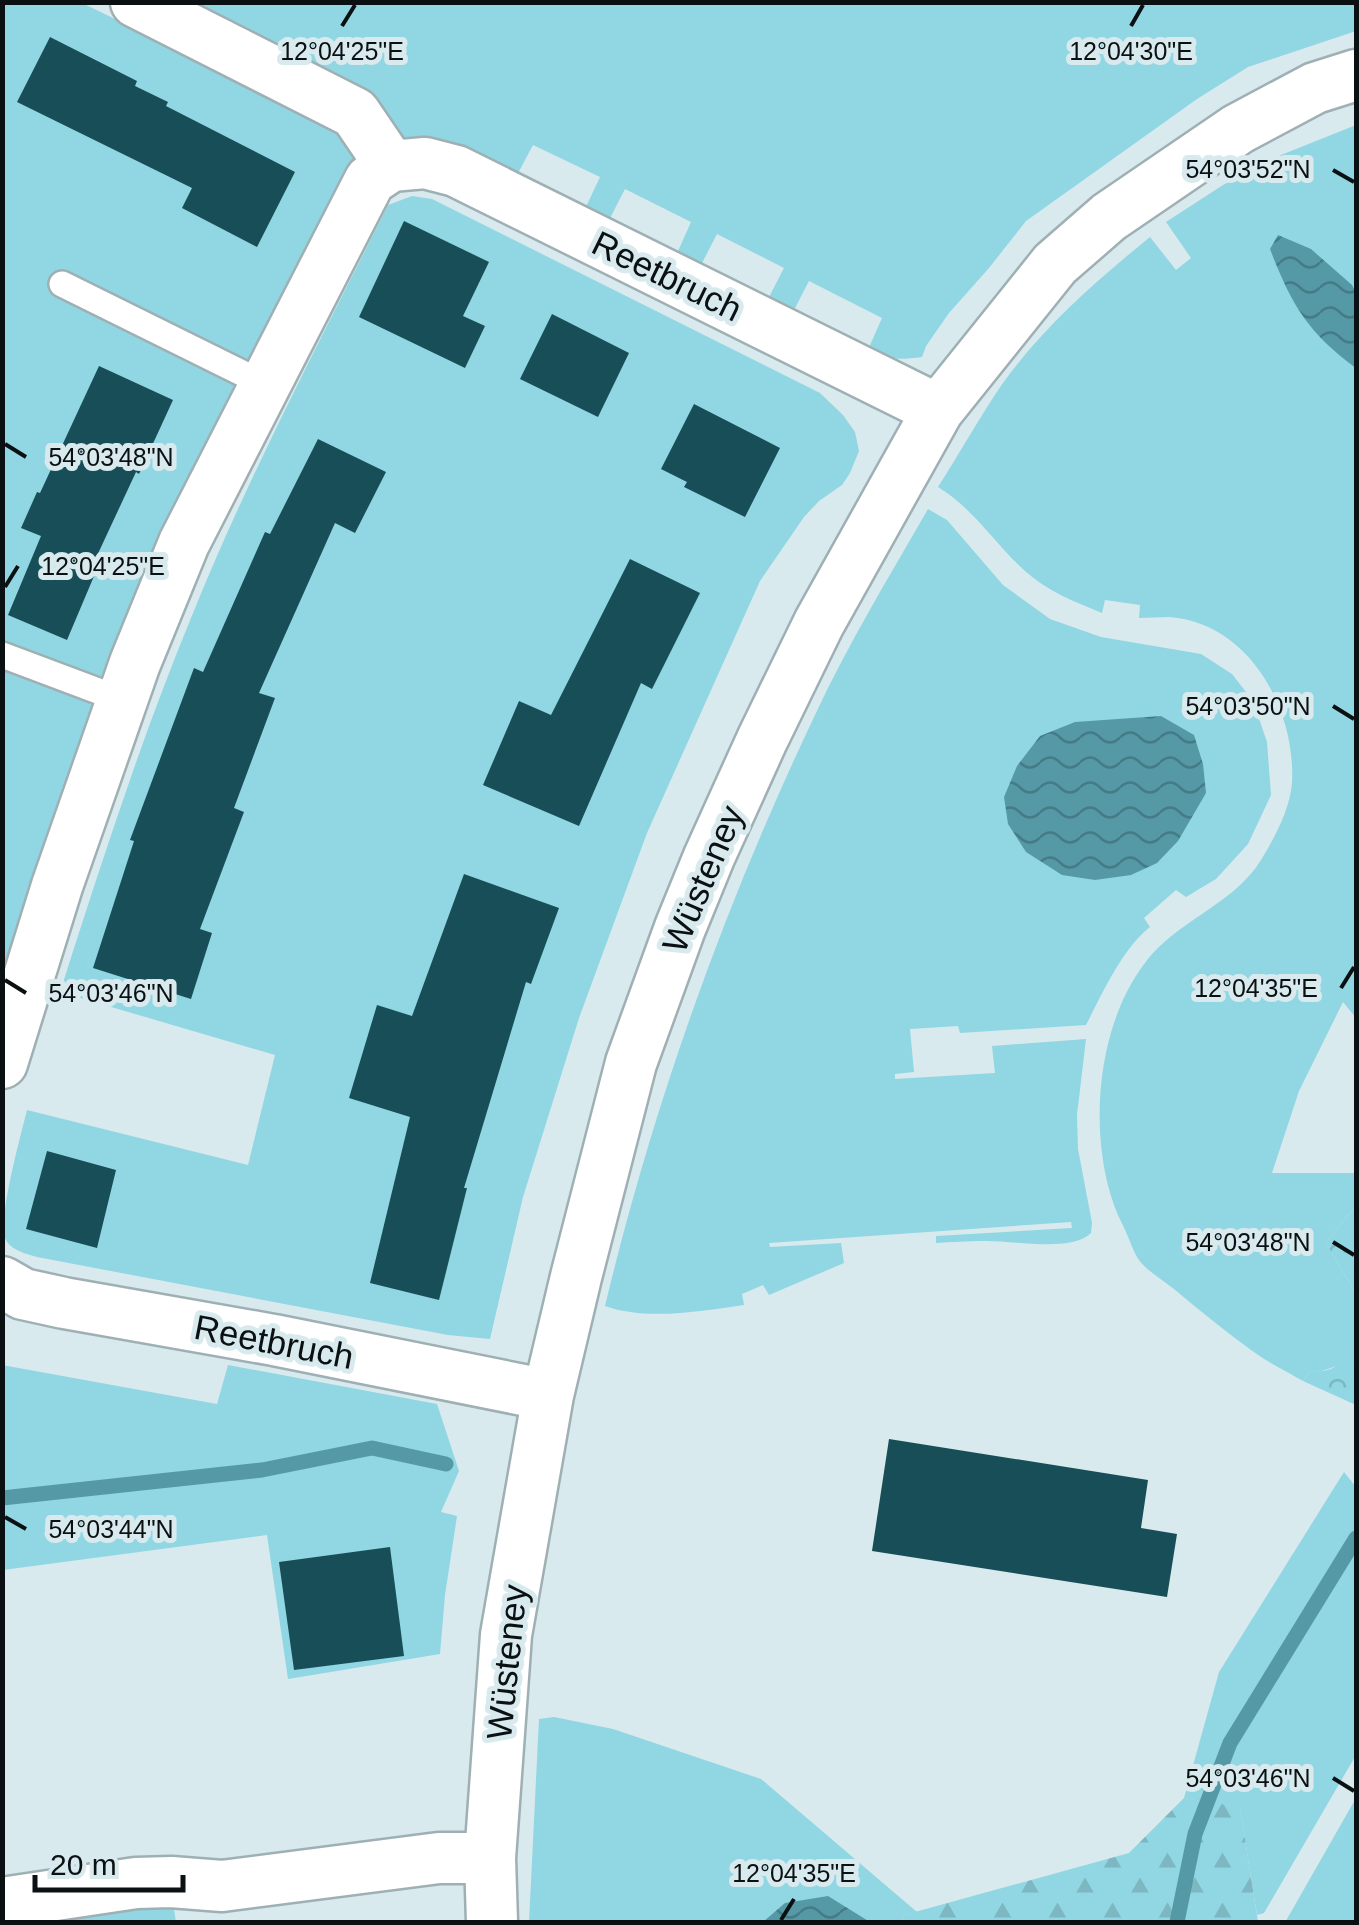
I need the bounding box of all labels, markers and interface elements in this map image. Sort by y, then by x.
text: 12°04'25"E [280,37,404,65]
text: 12°04'30"E [1069,37,1193,65]
text: 54°03'52"N [1185,155,1311,183]
street label: Reetbruch [586,223,748,328]
text: 54°03'48"N [48,443,174,471]
text: 12°04'25"E [41,552,165,580]
text: 54°03'50"N [1185,692,1311,720]
street label: Wüsteney [654,799,751,958]
text: 12°04'35"E [1194,974,1318,1002]
text: 54°03'46"N [48,979,174,1007]
text: 54°03'48"N [1185,1228,1311,1256]
street label: Reetbruch [191,1307,357,1376]
text: 54°03'44"N [48,1515,174,1543]
street label: Wüsteney [479,1582,534,1741]
text: 54°03'46"N [1185,1764,1311,1792]
scale bar [35,1830,182,1892]
text: 20 m [50,1848,117,1881]
text: 12°04'35"E [732,1859,856,1887]

